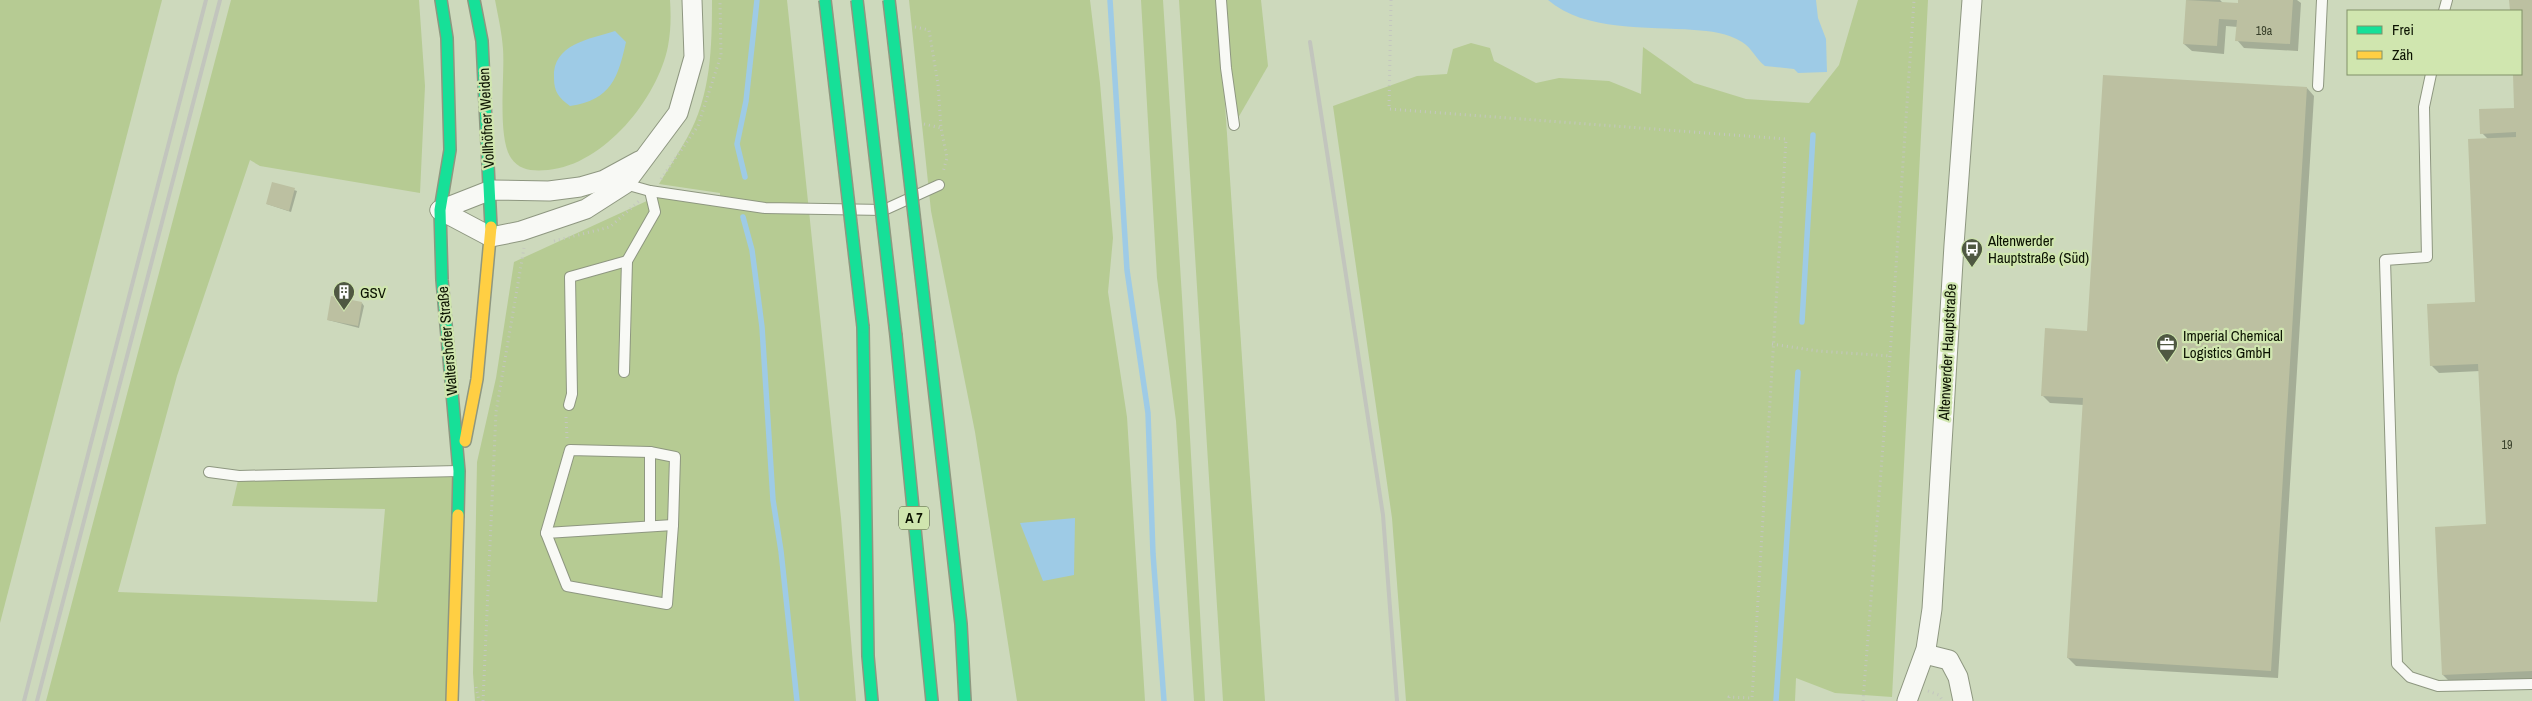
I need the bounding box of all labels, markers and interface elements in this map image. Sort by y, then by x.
legend [2347,10,2522,75]
text: Frei [2392,19,2414,40]
house number: 19a [2256,23,2273,39]
text: Zäh [2392,44,2413,65]
street label: Vollhöfner Weiden [473,67,499,169]
place label: Altenwerder Hauptstraße (Süd) [1987,230,2089,268]
bus stop icon: Altenwerder Hauptstraße (Süd) [1960,237,1984,268]
building icon: GSV [332,280,356,311]
place label: GSV [360,282,387,303]
street label: Altenwerder Hauptstraße [1933,283,1961,422]
street label: Waltershofer Straße [432,285,462,397]
place label: Imperial Chemical Logistics GmbH [2183,325,2283,363]
office icon: Imperial Chemical Logistics GmbH [2155,332,2179,363]
house number: 19 [2502,437,2512,453]
road number: A 7 [899,506,929,530]

